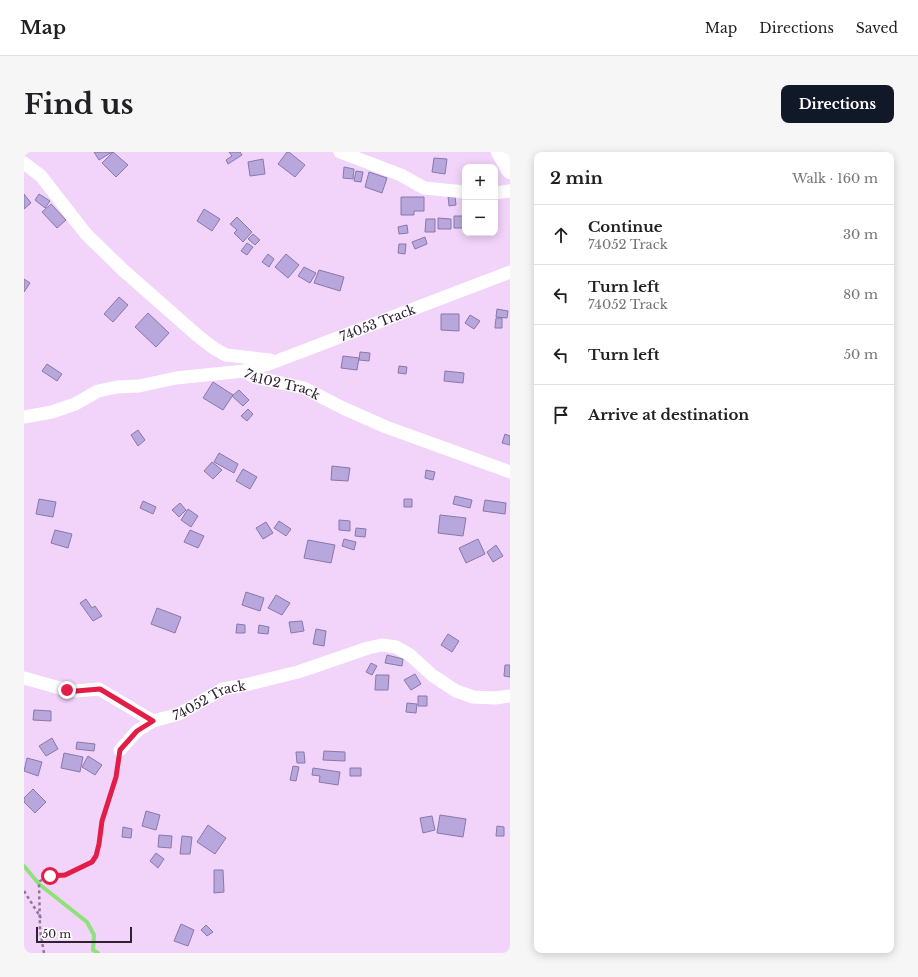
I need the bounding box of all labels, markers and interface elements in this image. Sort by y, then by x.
text: Map [20,16,66,39]
text: Map [705,19,737,37]
text: Directions [759,19,834,37]
text: Saved [856,19,898,37]
button: Directions [781,85,894,123]
text: Find us [24,87,134,122]
map controls [462,164,498,236]
button: + [462,164,498,200]
text: 2 min [550,168,603,189]
text: Walk · 160 m [792,170,878,187]
button: − [462,200,498,236]
text: Continue [588,217,663,236]
icon: ahead [550,224,572,246]
text: 30 m [843,226,878,243]
text: 74052 Track [588,236,668,253]
text: Turn left [588,277,659,296]
icon: left [550,284,572,306]
text: 80 m [843,286,878,303]
text: 74052 Track [588,296,668,313]
street label: 74053 Track [337,301,418,345]
icon: left [550,344,572,366]
text: Turn left [588,345,659,364]
text: 50 m [844,346,878,363]
street label: 74102 Track [241,365,323,404]
icon: arrive [550,404,572,426]
text: Arrive at destination [588,405,749,424]
street label: 74052 Track [171,677,247,724]
route end [58,681,76,699]
route start [41,867,59,885]
scale bar [36,925,132,944]
text: 50 m [42,927,71,941]

